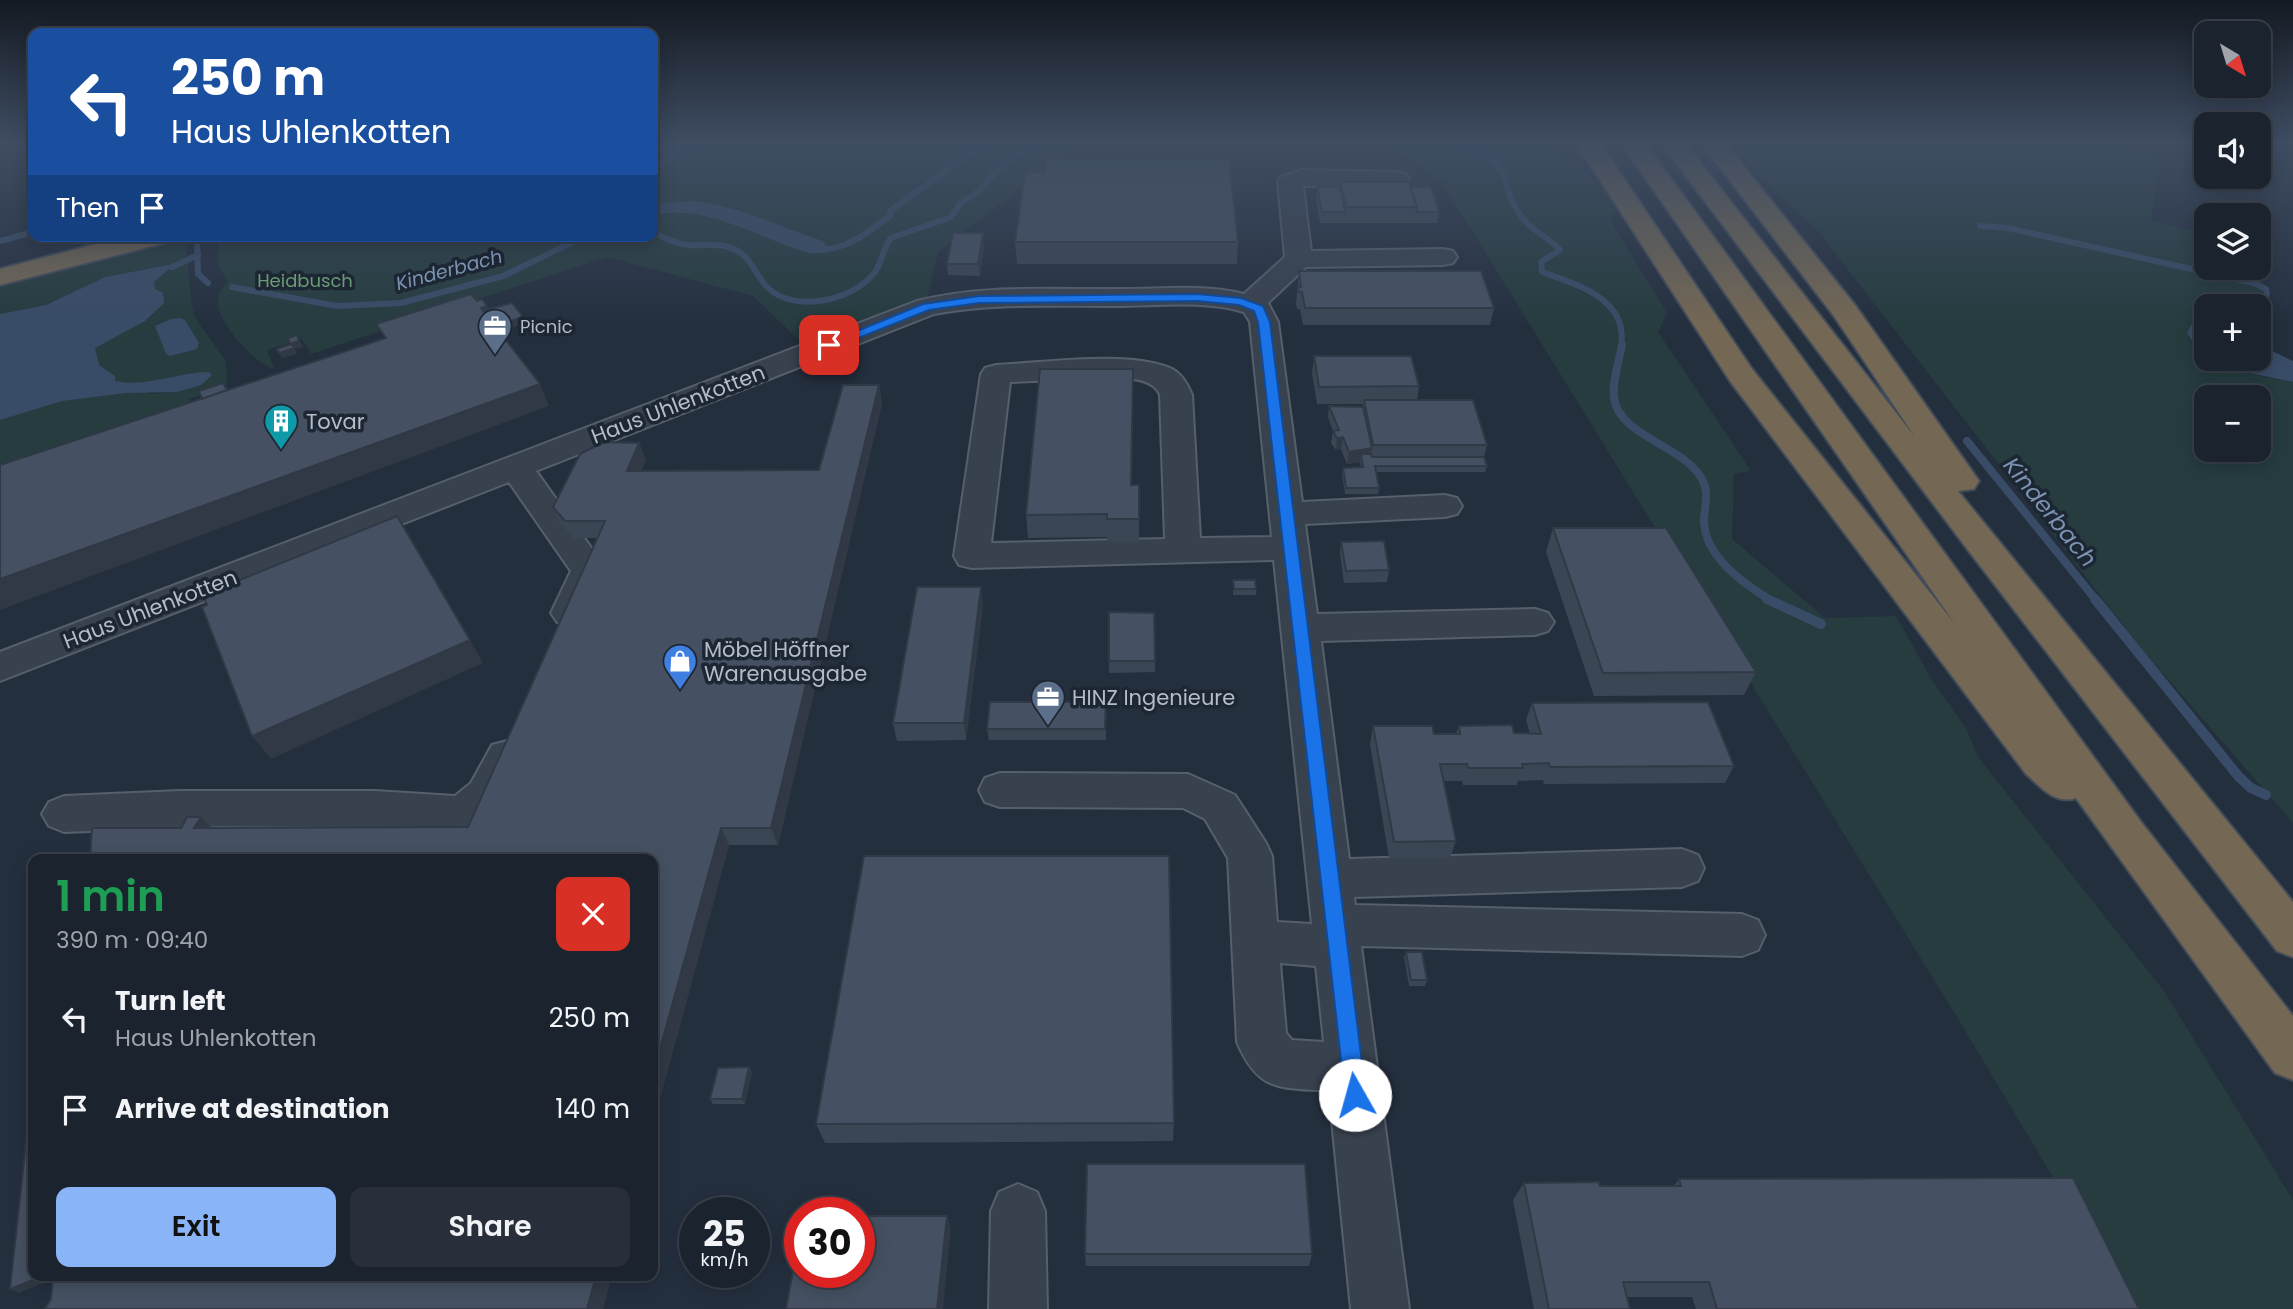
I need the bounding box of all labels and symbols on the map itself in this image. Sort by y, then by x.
north arrow [2194,21,2272,98]
water label: Kinderbach [393,243,505,297]
park label: Heidbusch [257,268,353,293]
office icon: Picnic [476,307,514,356]
place label: Picnic [520,314,573,339]
pin [799,315,859,375]
street label: Haus Uhlenkotten [587,357,769,451]
building icon: Tovar [262,402,300,451]
place label: Tovar [306,407,365,436]
water label: Kinderbach [1996,451,2104,573]
street label: Haus Uhlenkotten [59,562,241,656]
place label: Möbel Höffner Warenausgabe [704,635,867,688]
shop icon: Möbel Höffner Warenausgabe [661,642,699,691]
office icon: HINZ Ingenieure [1029,678,1067,727]
place label: HINZ Ingenieure [1072,683,1235,712]
position arrow [1318,1058,1392,1132]
speed limit sign: 30 [784,1197,875,1288]

